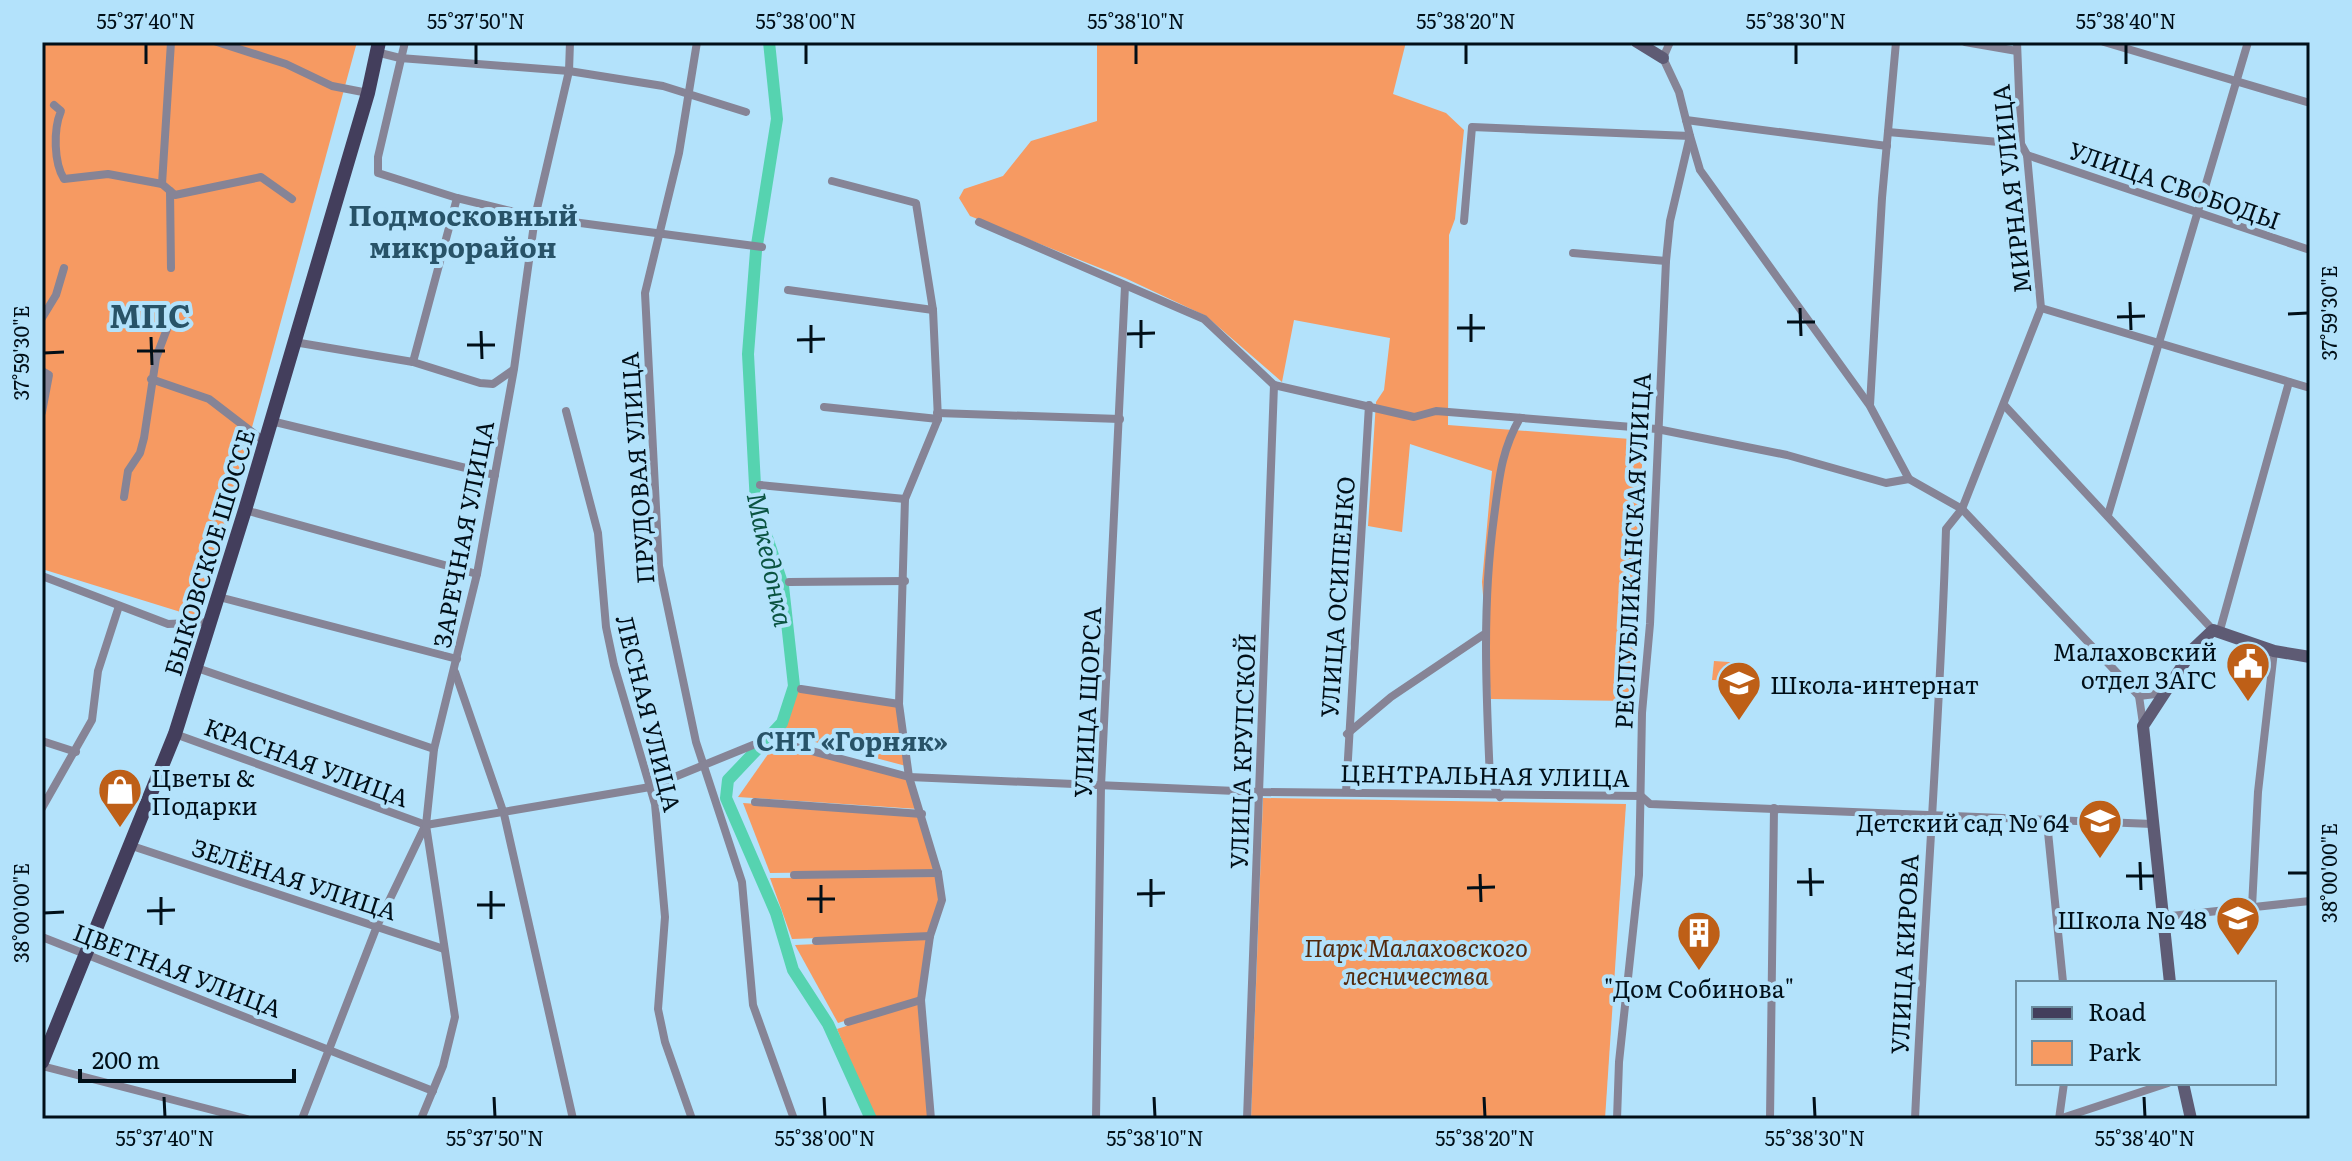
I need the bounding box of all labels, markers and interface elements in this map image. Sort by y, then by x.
text: 55°37'40"N [97,5,195,35]
text: 55°37'50"N [427,5,525,35]
text: 55°38'00"N [756,5,857,35]
text: 55°38'10"N [1087,5,1185,35]
text: 55°38'20"N [1416,5,1516,35]
text: 55°38'30"N [1746,5,1846,35]
text: 55°38'40"N [2076,5,2176,35]
street label: МИРНАЯ УЛИЦА [1982,82,2038,295]
street label: УЛИЦА СВОБОДЫ [2064,131,2286,237]
district label: Подмосковный микрорайон [348,193,578,267]
text: 37°59'30"E [2313,265,2343,361]
district label: МПС [109,290,191,338]
text: 37°59'30"E [5,305,35,401]
street label: ПРУДОВАЯ УЛИЦА [610,350,662,585]
street label: РЕСПУБЛИКАНСКАЯ УЛИЦА [1604,371,1658,730]
street label: ЗАРЕЧНАЯ УЛИЦА [423,417,501,651]
street label: БЫКОВСКОЕ ШОССЕ [154,424,262,680]
street label: УЛИЦА ОСИПЕНКО [1310,475,1362,719]
water label: Македонка [739,488,805,630]
street label: УЛИЦА ЩОРСА [1064,605,1109,799]
street label: ЛЕСНАЯ УЛИЦА [609,611,691,815]
street label: УЛИЦА КРУПСКОЙ [1219,633,1263,869]
place label: Малаховский отдел ЗАГС [2052,633,2217,696]
public building icon: Малаховский отдел ЗАГС [2224,640,2272,703]
school or university icon: Школа-интернат [1715,659,1763,722]
place label: Школа-интернат [1770,666,1979,701]
street label: КРАСНАЯ УЛИЦА [200,708,415,814]
district label: СНТ «Горняк» [756,720,948,759]
street label: ЦЕНТРАЛЬНАЯ УЛИЦА [1340,754,1630,794]
place label: Цветы & Подарки [151,759,258,822]
shop icon: Цветы & Подарки [96,766,144,829]
school or university icon: Детский сад № 64 [2076,797,2124,860]
place label: Детский сад № 64 [1857,804,2069,839]
text: 38°00'00"E [2313,823,2343,923]
street label: ЗЕЛЁНАЯ УЛИЦА [188,828,402,928]
street label: УЛИЦА КИРОВА [1880,853,1926,1055]
text: 38°00'00"E [5,863,35,963]
school or university icon: Школа № 48 [2214,894,2262,957]
place label: Школа № 48 [2057,901,2207,936]
building icon: "Дом Собинова" [1675,909,1723,972]
street label: ЦВЕТНАЯ УЛИЦА [69,913,288,1025]
park label: Парк Малаховского лесничества [1304,929,1528,992]
place label: "Дом Собинова" [1604,970,1794,1005]
legend [2016,981,2276,1085]
text: Road [2088,993,2147,1028]
scale bar [80,1033,294,1083]
text: Park [2088,1033,2141,1068]
text: 200 m [92,1041,160,1076]
text: 55°37'40"N [116,1122,214,1152]
text: 55°37'50"N [446,1122,544,1152]
text: 55°38'00"N [775,1122,876,1152]
text: 55°38'10"N [1106,1122,1204,1152]
text: 55°38'20"N [1435,1122,1535,1152]
text: 55°38'30"N [1765,1122,1865,1152]
text: 55°38'40"N [2095,1122,2195,1152]

